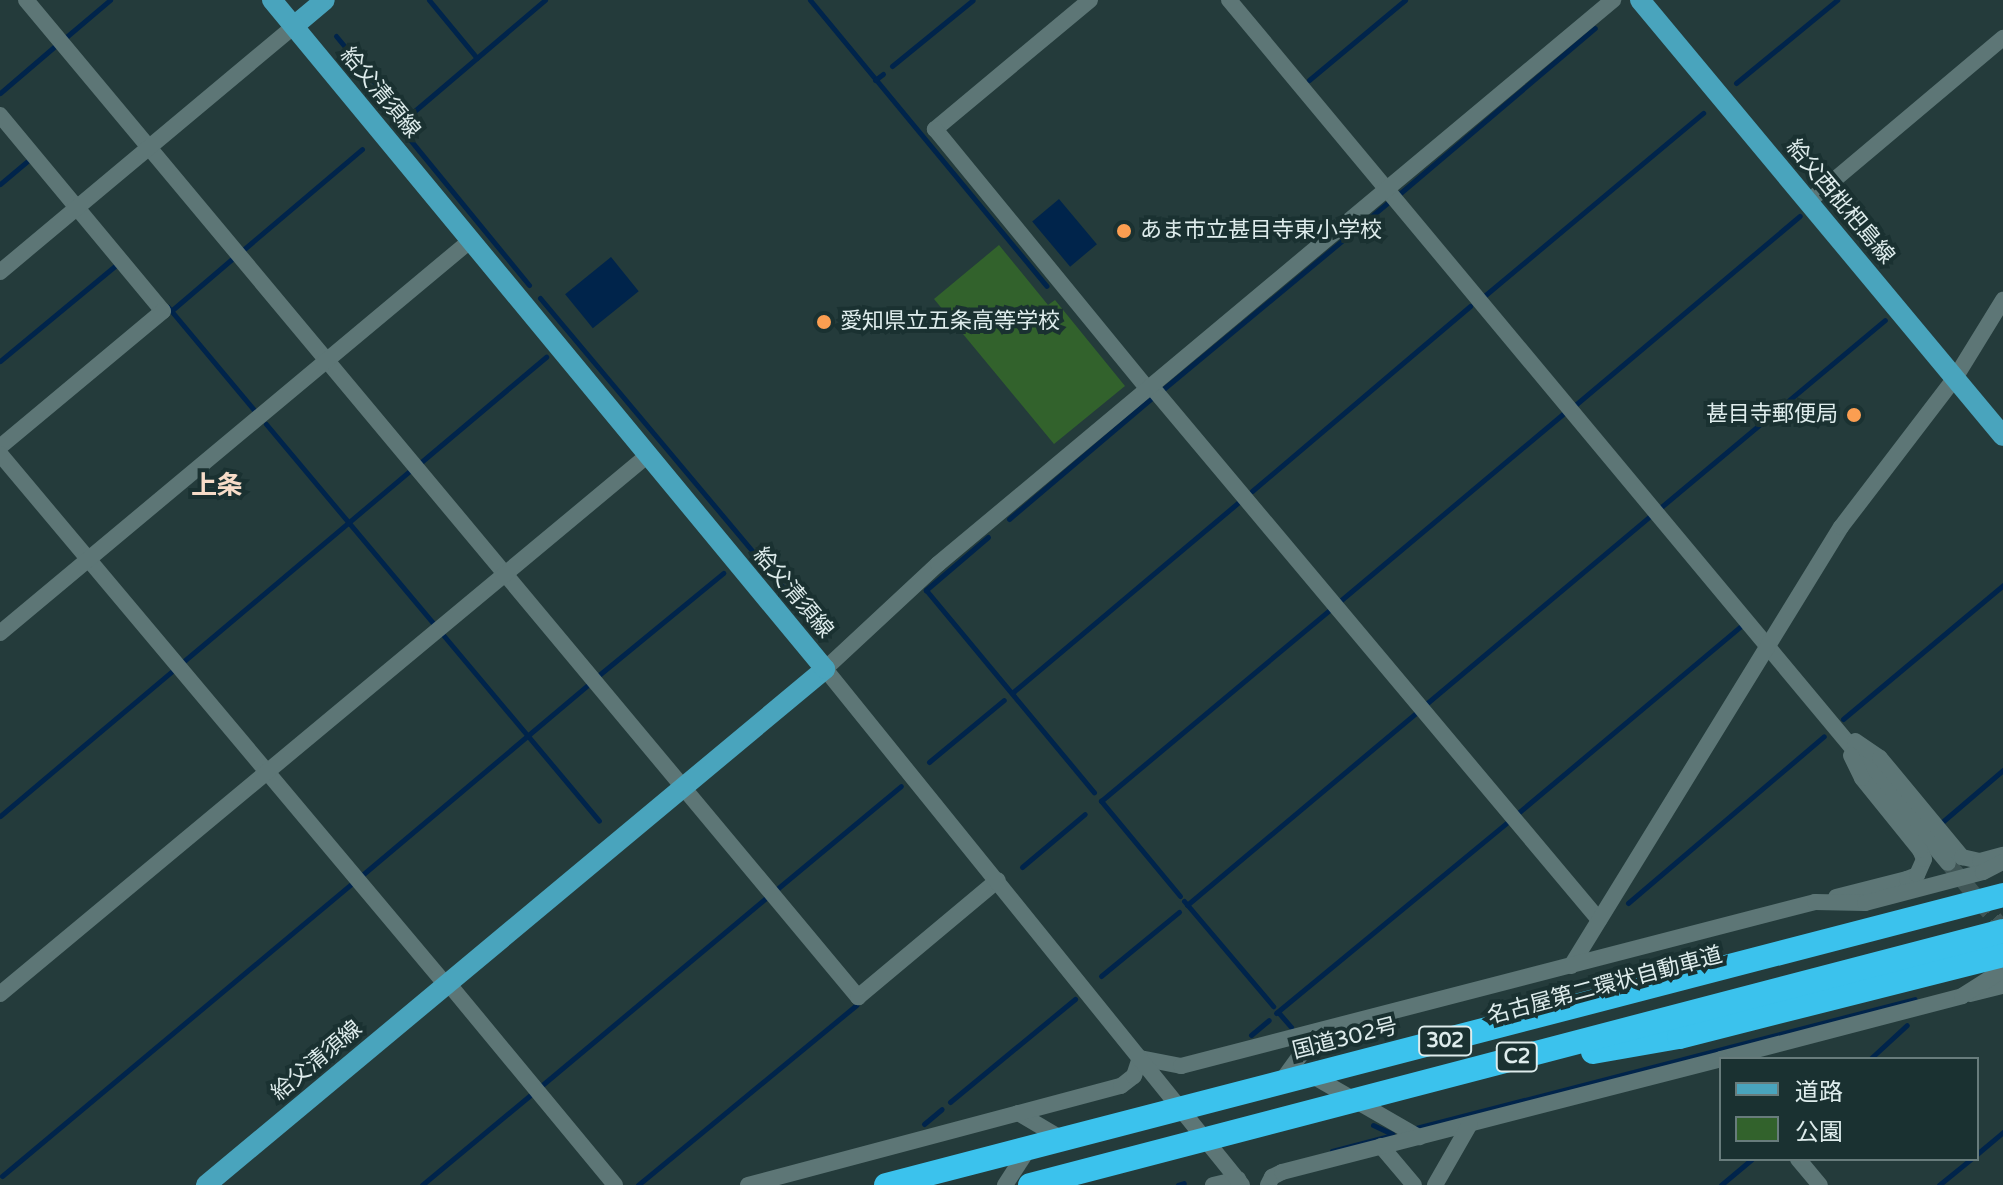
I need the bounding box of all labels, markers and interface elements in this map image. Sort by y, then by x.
street label: 給父清須線 [335,42,425,144]
street label: 給父西枇杷島線 [1780,135,1900,269]
place label: あま市立甚目寺東小学校 [1140,218,1382,244]
marker: あま市立甚目寺東小学校 [1115,222,1133,240]
place label: 愛知県立五条高等学校 [840,309,1060,335]
marker: 愛知県立五条高等学校 [815,313,833,331]
place label: 甚目寺郵便局 [1706,402,1838,428]
marker: 甚目寺郵便局 [1845,406,1863,424]
district label: 上条 [191,470,243,502]
street label: 給父清須線 [748,542,838,644]
street label: 名古屋第二環状自動車道 [1485,942,1725,1030]
street label: 国道302号 [1290,1013,1400,1065]
street label: 給父清須線 [266,1016,368,1106]
road number: 302 [1417,1025,1473,1057]
road number: C2 [1495,1041,1539,1073]
legend [1719,1057,1979,1161]
text: 道路 [1795,1078,1843,1107]
text: 公園 [1795,1118,1843,1147]

